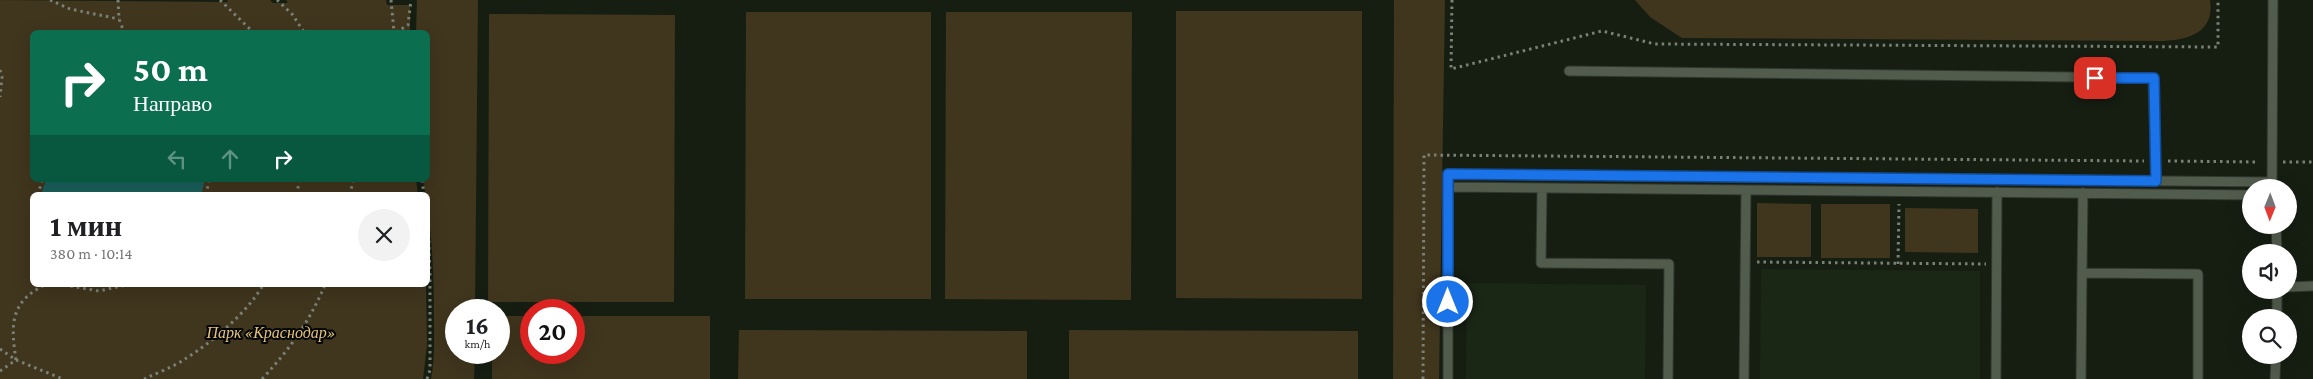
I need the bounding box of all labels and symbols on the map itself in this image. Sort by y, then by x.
pin [2074,57,2116,99]
north arrow [2242,179,2298,234]
position arrow [1421,275,1473,327]
speed limit sign: 20 [520,299,585,364]
park label: Парк «Краснодар» [206,324,335,342]

